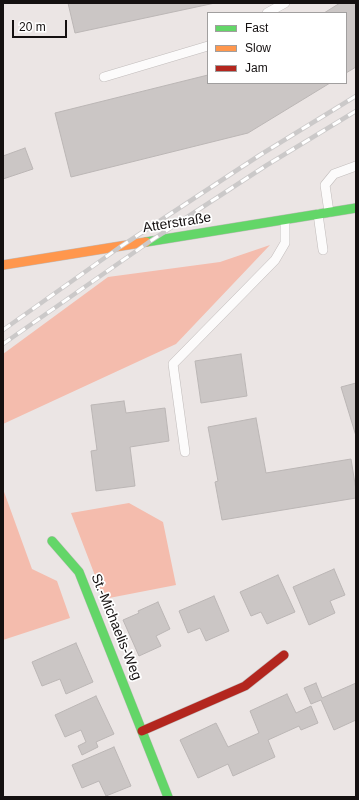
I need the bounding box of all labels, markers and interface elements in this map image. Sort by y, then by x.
scale bar [14,12,69,38]
legend [207,12,347,84]
text: 20 m [19,20,46,34]
text: Fast [245,21,268,35]
text: Slow [245,41,271,55]
text: Jam [245,61,268,75]
street label: Atterstraße [141,209,213,237]
street label: St.-Michaelis-Weg [87,571,145,683]

